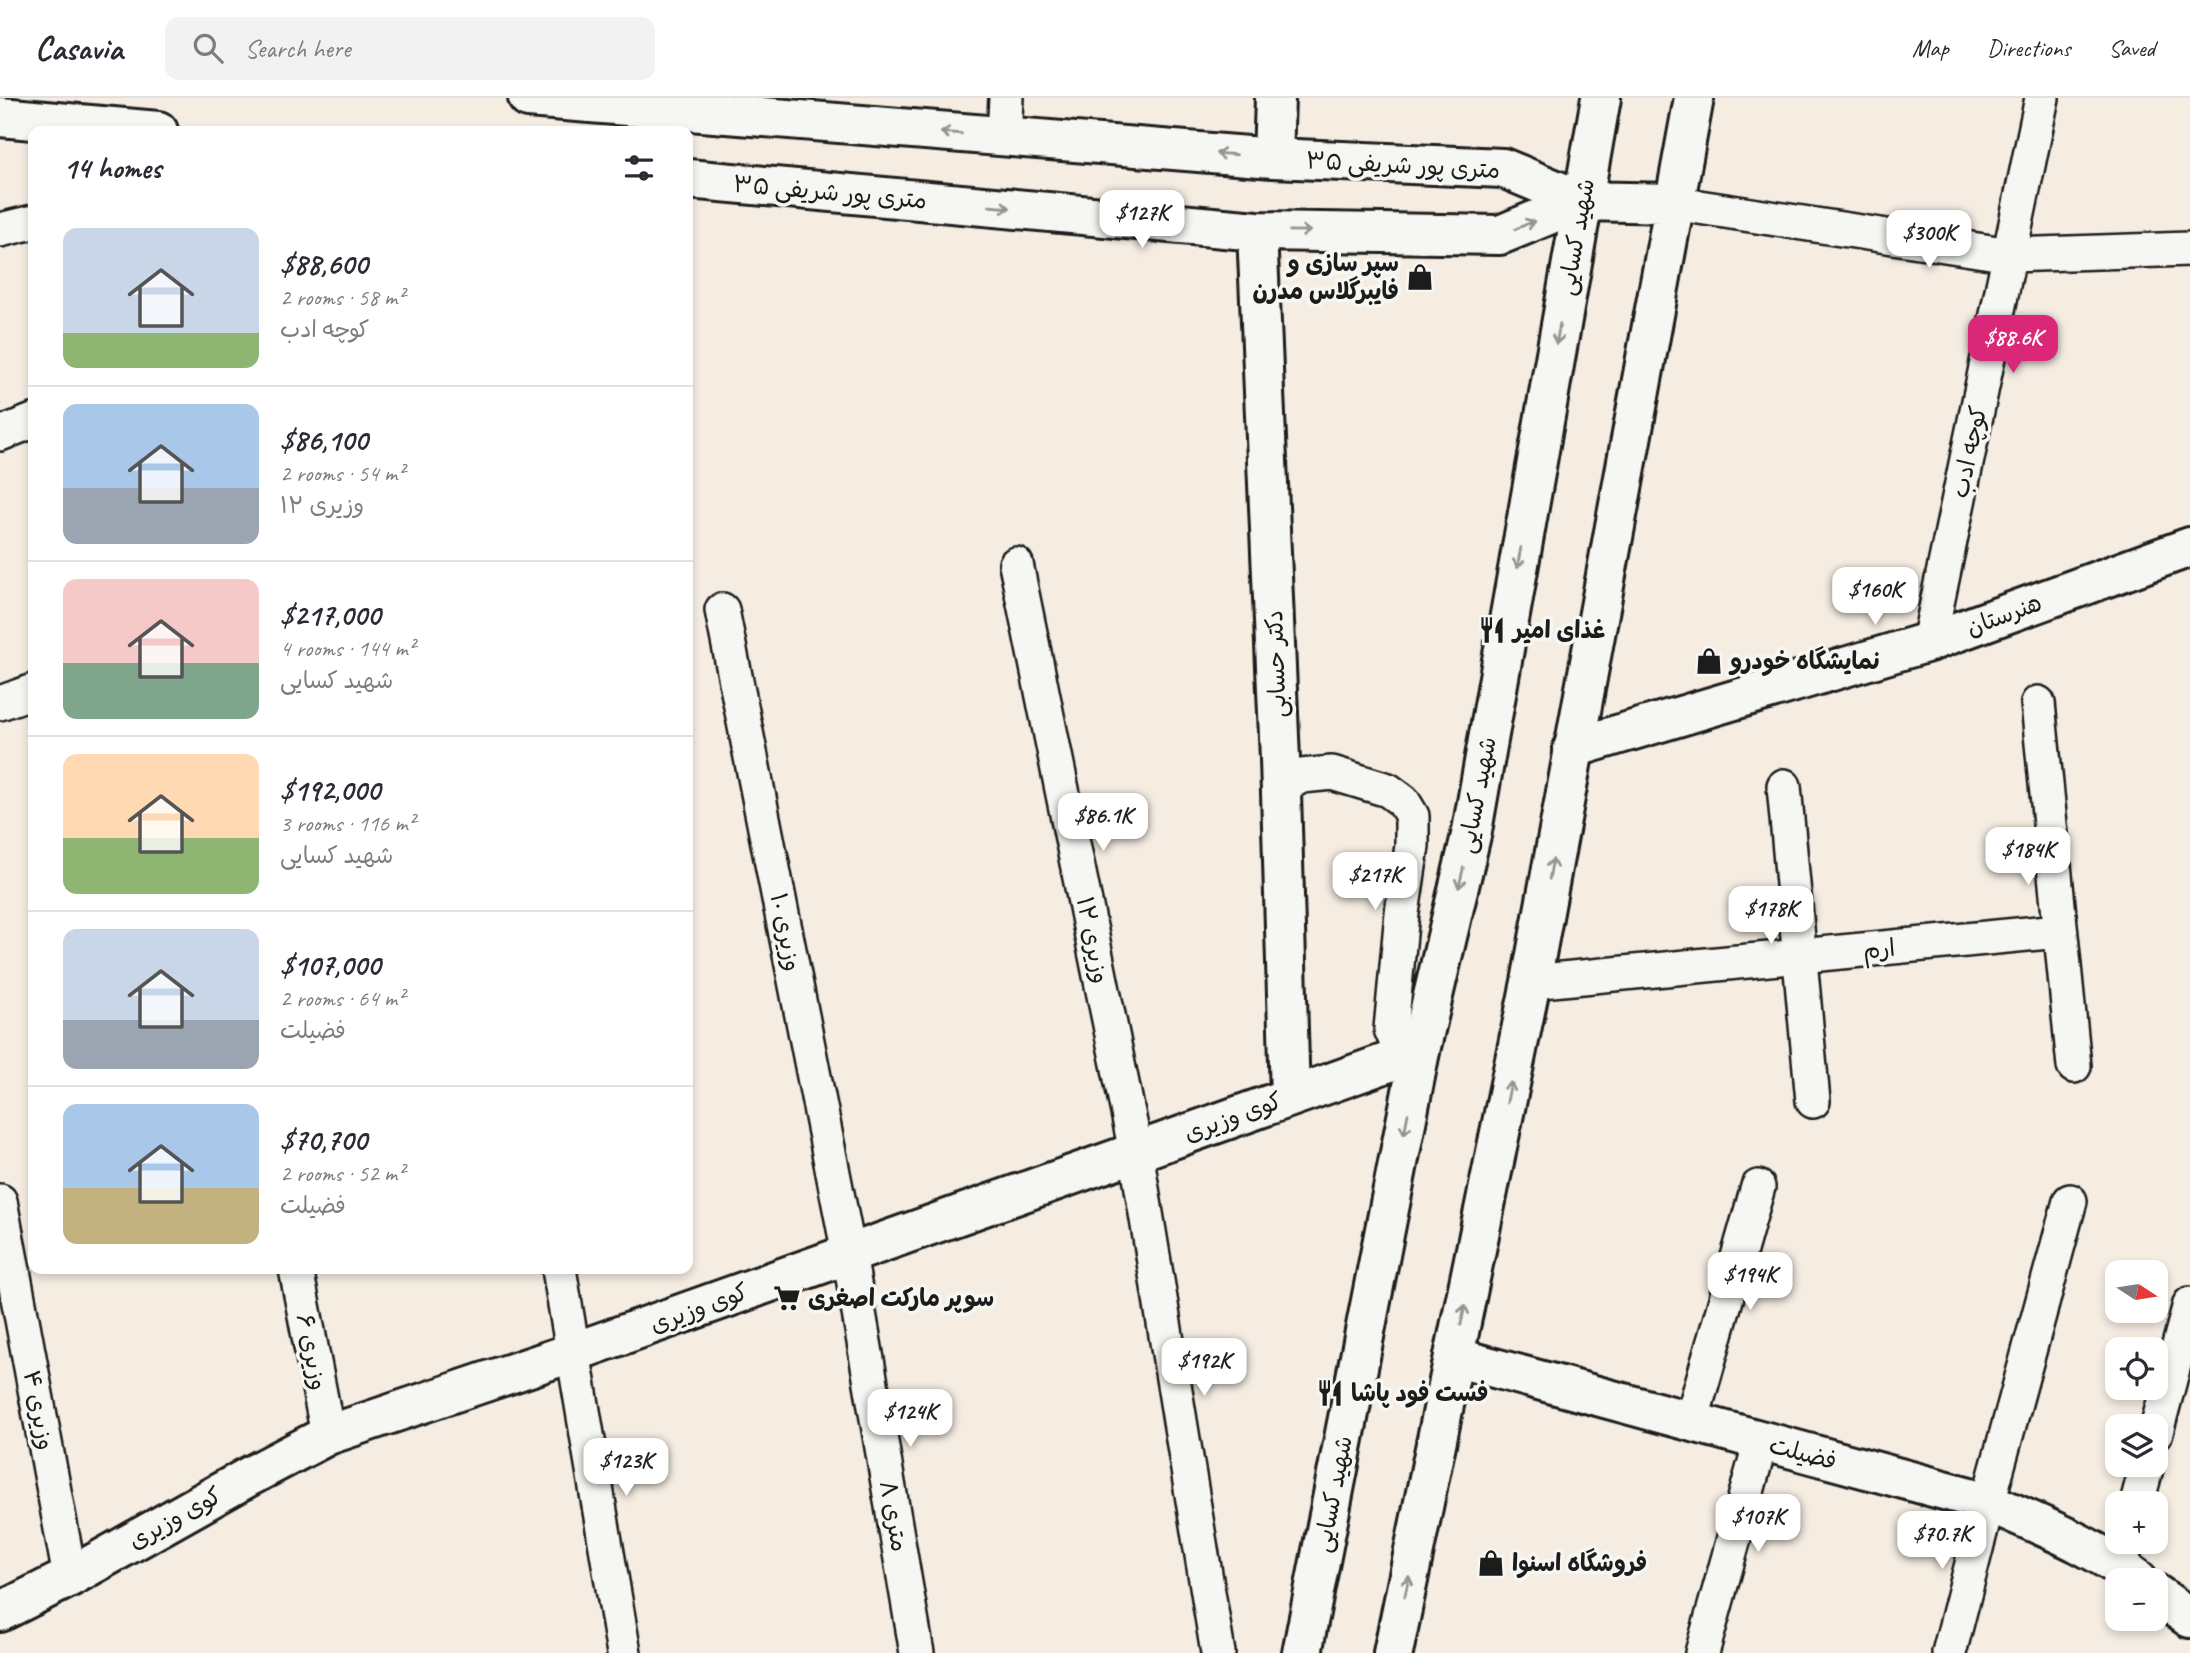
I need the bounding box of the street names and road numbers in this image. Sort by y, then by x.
street label: ۳۵ متری پور شریفی [1305,145,1501,185]
street label: ۳۵ متری پور شریفی [732,169,928,215]
street label: شهید کسایی [1551,176,1601,298]
street label: کوچه ادب [1945,403,1993,501]
street label: هنرستان [1962,588,2046,642]
street label: دکتر حسابی [1259,610,1293,718]
street label: شهید کسایی [1451,734,1503,856]
street label: وزیری ۱۰ [764,890,808,974]
street label: وزيری ۱۲ [1070,894,1116,986]
street label: ارم [1861,932,1897,969]
street label: کوی وزیری [1180,1085,1286,1149]
street label: کوی وزیری [646,1276,752,1340]
street label: وزیری ۶ [290,1311,334,1393]
street label: وزیری ۴ [17,1368,61,1452]
street label: فضیلت [1766,1430,1840,1476]
street label: شهید کسایی [1307,1433,1359,1555]
street label: متری ۸ [873,1478,915,1554]
street label: کوی وزیری [123,1480,227,1556]

